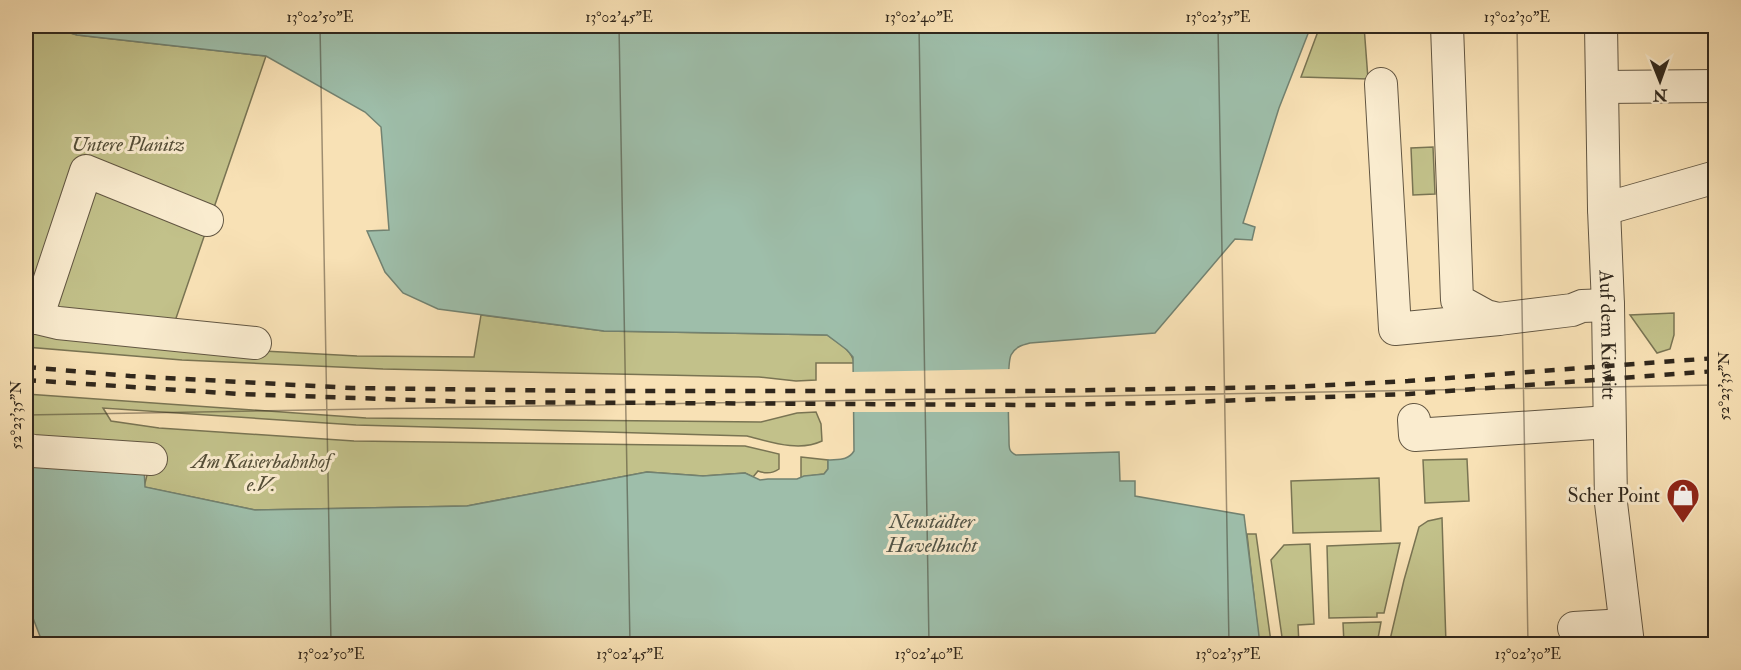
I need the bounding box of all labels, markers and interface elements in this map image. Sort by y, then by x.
text: 13°02'50"E [286,8,354,27]
text: 13°02'45"E [585,8,653,27]
text: 13°02'40"E [885,8,954,27]
text: 13°02'35"E [1185,8,1251,27]
text: 13°02'30"E [1484,8,1550,27]
north arrow [1630,51,1690,111]
text: N [1652,85,1669,105]
park label: Untere Planitz [71,132,185,157]
street label: Auf dem Kiewitt [1594,269,1622,400]
text: 52°23'35"N [1715,351,1734,420]
text: 52°23'35"N [7,380,26,449]
park label: Am Kaiserbahnhof e.V. [189,449,336,497]
shop icon: Scher Point [1665,477,1701,524]
place label: Scher Point [1568,483,1661,508]
water label: Neustädter Havelbucht [886,508,978,559]
text: 13°02'50"E [297,645,365,664]
text: 13°02'45"E [596,645,664,664]
text: 13°02'40"E [895,645,964,664]
text: 13°02'35"E [1195,645,1261,664]
text: 13°02'30"E [1495,645,1561,664]

